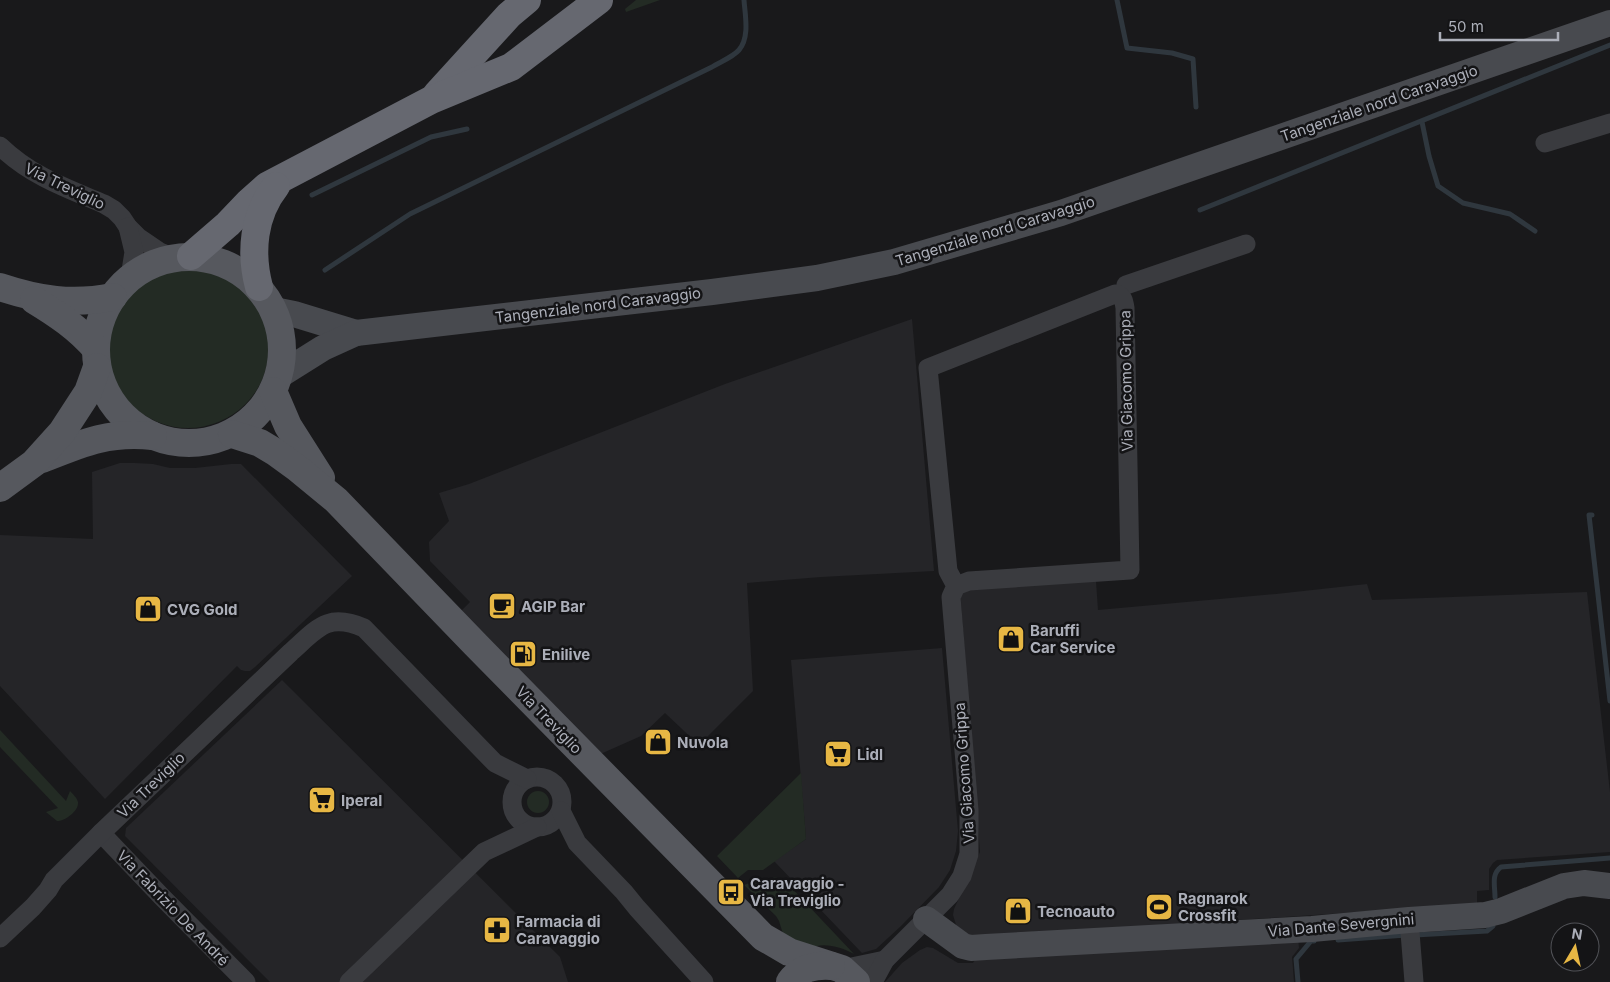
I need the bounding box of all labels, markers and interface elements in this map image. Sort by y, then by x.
scale bar [1440,10,1558,42]
text: 50 m [1448,17,1484,36]
street label: Tangenziale nord Caravaggio [1278,60,1480,146]
street label: Via Treviglio [22,158,108,214]
street label: Tangenziale nord Caravaggio [893,192,1097,270]
street label: Tangenziale nord Caravaggio [494,283,702,327]
street label: Via Giacomo Grippa [1115,310,1137,452]
cafe icon: AGIP Bar [487,591,517,621]
shop icon: CVG Gold [133,594,163,624]
place label: AGIP Bar [521,597,585,616]
place label: CVG Gold [167,600,237,619]
place label: Baruffi Car Service [1030,621,1115,657]
shop icon: Baruffi Car Service [996,624,1026,654]
fuel station icon: Enilive [508,639,538,669]
place label: Enilive [542,645,590,664]
street label: Via Treviglio [512,682,586,758]
street label: Via Giacomo Grippa [950,702,978,844]
shop icon: Nuvola [643,727,673,757]
place label: Nuvola [677,733,728,752]
supermarket icon: Lidl [823,739,853,769]
place label: Lidl [857,745,883,764]
street label: Via Treviglio [113,748,189,822]
supermarket icon: Iperal [307,785,337,815]
place label: Iperal [341,791,382,810]
street label: Via Fabrizio De André [113,846,233,970]
place label: Caravaggio - Via Treviglio [750,874,845,910]
bus stop icon: Caravaggio - Via Treviglio [716,877,746,907]
place label: Ragnarok Crossfit [1178,889,1248,925]
sports icon: Ragnarok Crossfit [1144,892,1174,922]
shop icon: Tecnoauto [1003,896,1033,926]
place label: Tecnoauto [1037,902,1115,921]
street label: Via Dante Severgnini [1267,909,1415,941]
place label: Farmacia di Caravaggio [516,912,601,948]
pharmacy icon: Farmacia di Caravaggio [482,915,512,945]
north arrow [1550,922,1600,972]
text: N [1571,924,1584,943]

